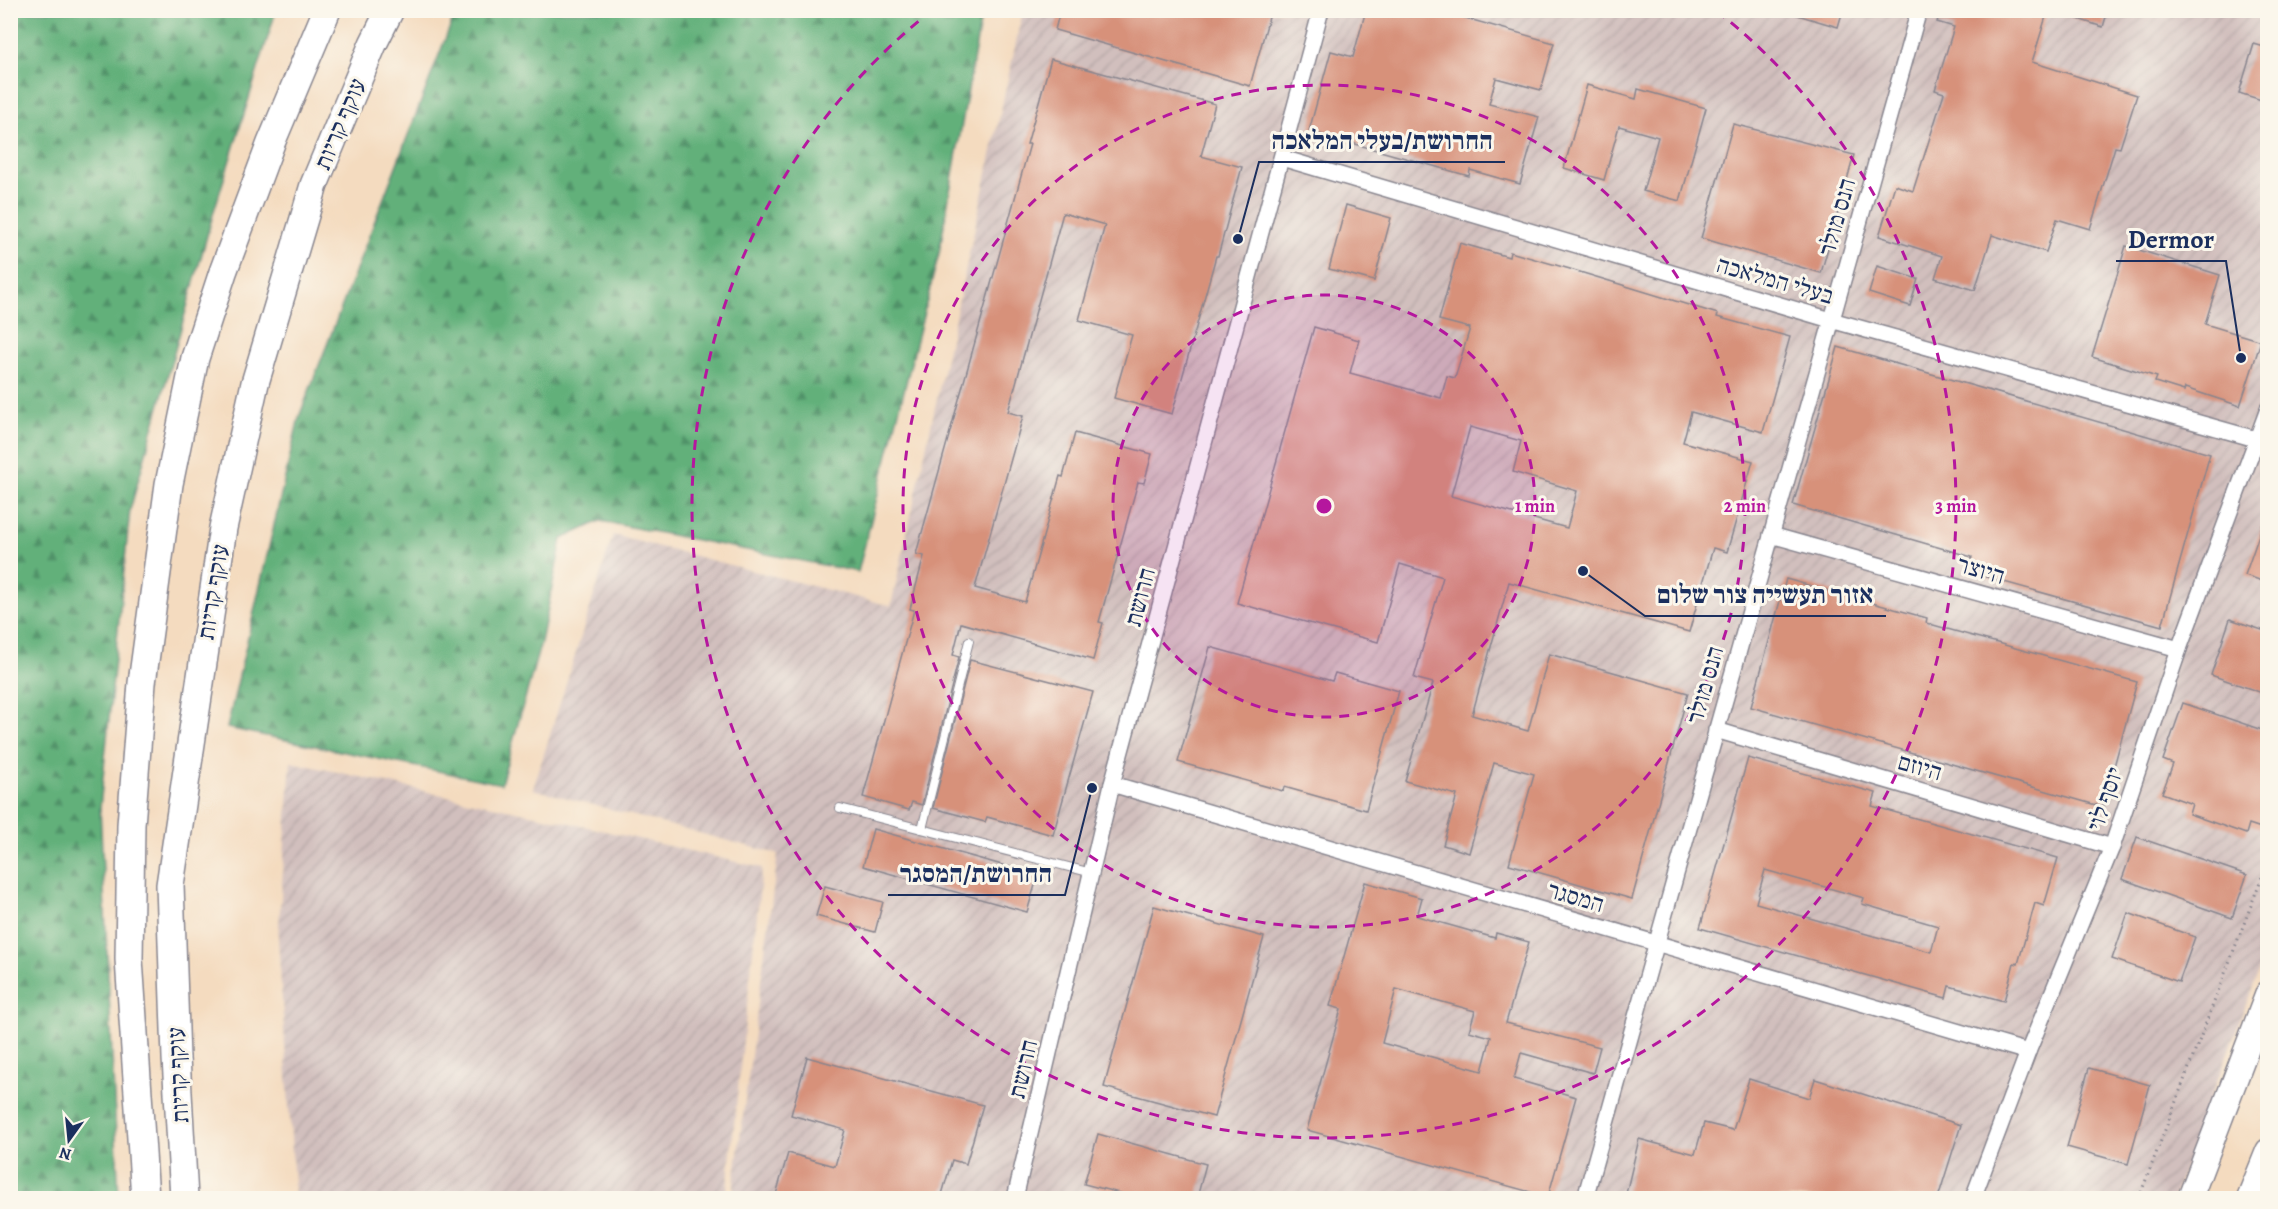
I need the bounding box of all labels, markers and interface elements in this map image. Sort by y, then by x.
street label: עוקף קריות [306,73,374,175]
callout: החרושת/בעלי המלאכה [1259,118,1505,162]
text: החרושת/בעלי המלאכה [1271,123,1493,158]
street label: הנס מולר [1811,174,1863,260]
callout: Dermor [2116,217,2226,261]
text: Dermor [2128,222,2215,257]
street label: בעלי המלאכה [1713,248,1837,312]
text: 1 min [1515,494,1555,518]
text: 2 min [1724,494,1766,518]
text: 3 min [1935,494,1977,518]
centre of rings [1314,496,1334,516]
street label: עוקף קריות [190,542,236,642]
street label: היוצר [1953,548,2009,592]
street label: חרושת [1117,564,1163,630]
callout: אזור תעשייה צור שלום [1645,572,1886,616]
text: אזור תעשייה צור שלום [1657,577,1873,612]
street label: הנס מולר [1679,642,1731,728]
street label: היוזם [1894,745,1946,789]
street label: יוסף לוי [2079,763,2131,835]
callout: החרושת/המסגר [888,851,1065,895]
text: החרושת/המסגר [900,856,1052,891]
street label: המסגר [1544,874,1608,920]
street label: עוקף קריות [160,1026,196,1124]
street label: חרושת [1001,1036,1045,1102]
north arrow [39,1110,99,1170]
text: N [57,1141,74,1166]

